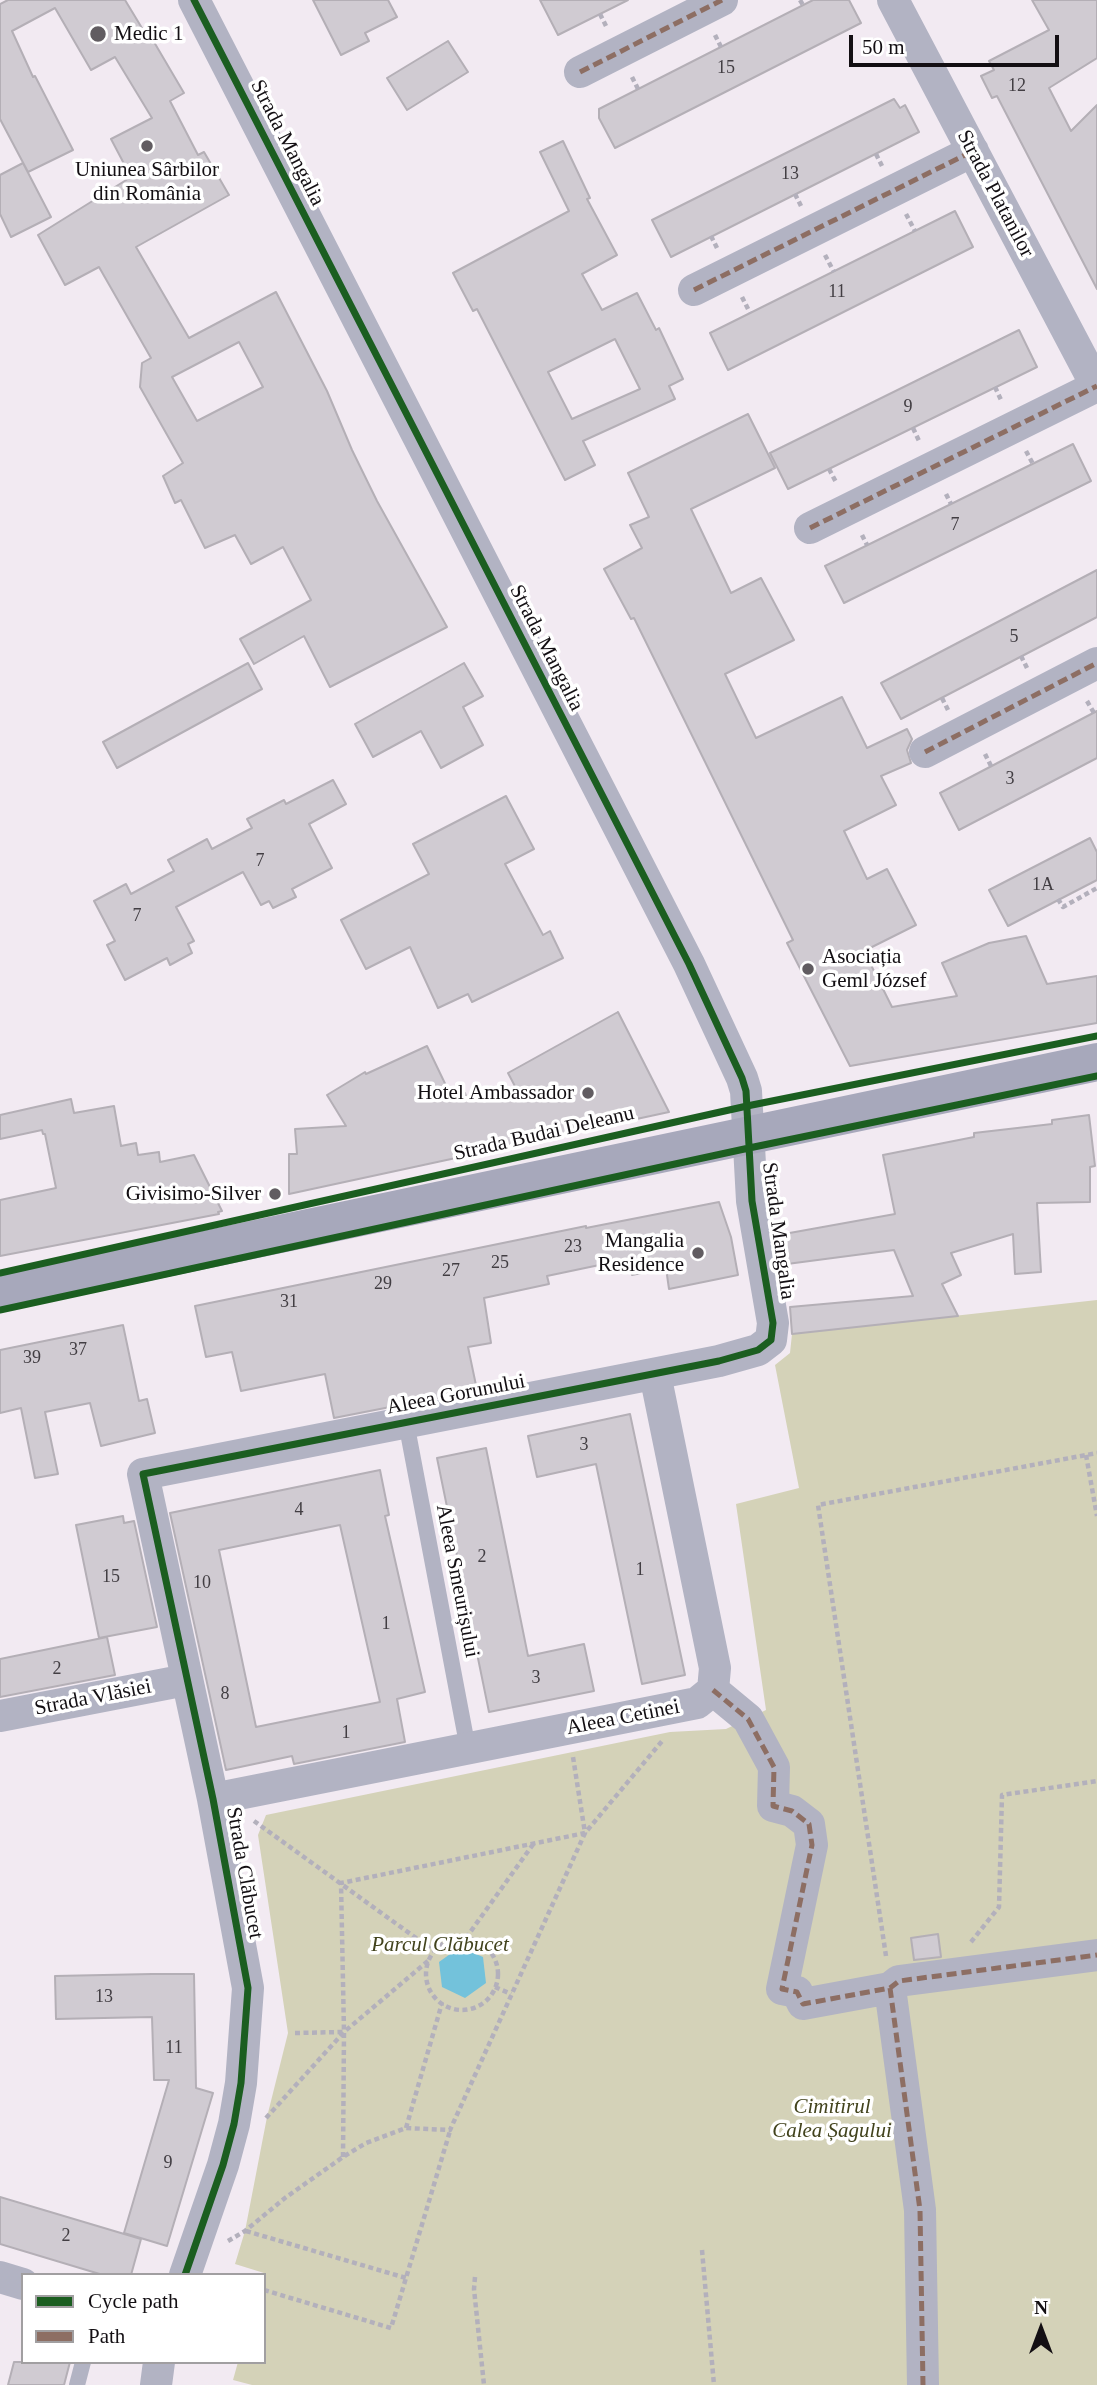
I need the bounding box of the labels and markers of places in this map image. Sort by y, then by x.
place label: Medic 1 [114,21,183,47]
marker: Medic 1 [88,24,108,44]
marker: Uniunea Sârbilor din România [139,138,155,154]
place label: Uniunea Sârbilor din România [75,157,219,207]
place label: Asociația Geml József [822,944,926,994]
marker: Asociația Geml József [800,961,816,977]
place label: Hotel Ambassador [417,1080,574,1106]
marker: Hotel Ambassador [580,1085,596,1101]
place label: Givisimo-Silver [126,1181,261,1207]
marker: Givisimo-Silver [267,1186,283,1202]
place label: Mangalia Residence [598,1228,684,1278]
marker: Mangalia Residence [690,1245,706,1261]

